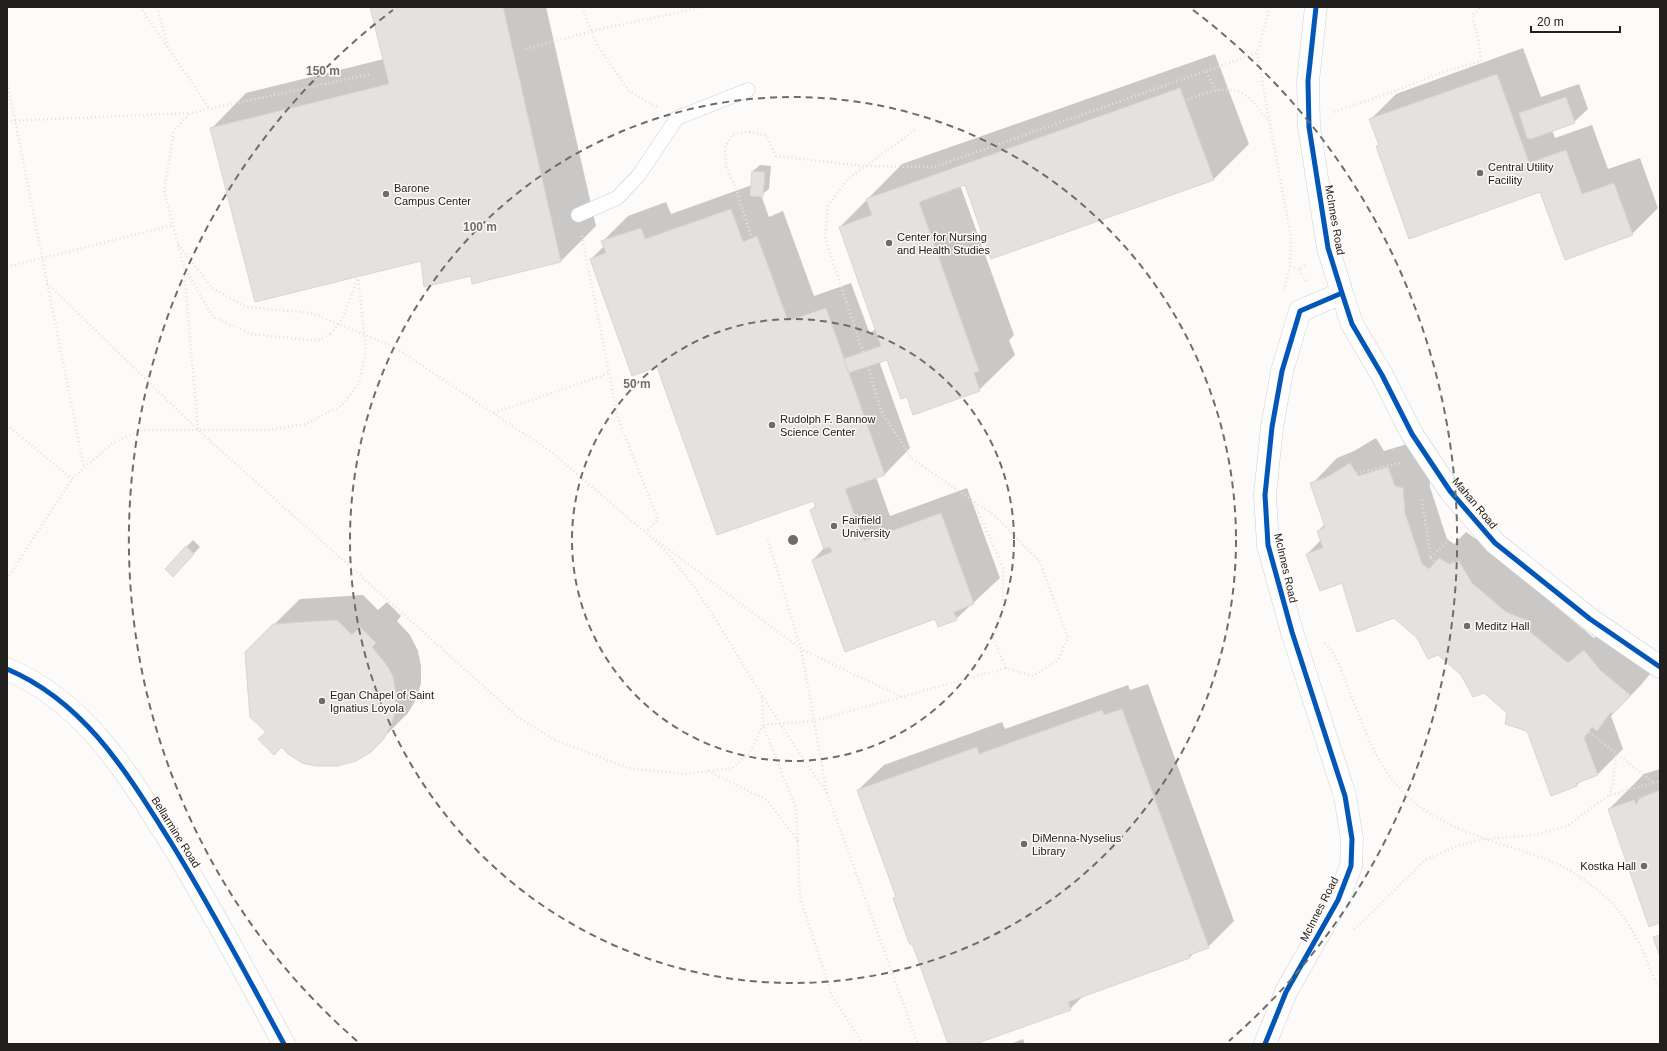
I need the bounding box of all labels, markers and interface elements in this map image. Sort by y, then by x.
scale bar [1531,8,1620,34]
text: 20 m [1537,15,1564,29]
text: 150 m [306,64,340,78]
place label: Central Utility Facility [1488,161,1554,186]
marker: Central Utility Facility [1475,168,1485,178]
place label: Barone Campus Center [394,182,471,207]
street label: McInnes Road [1323,184,1347,256]
marker: Barone Campus Center [381,189,391,199]
text: 100 m [463,220,497,234]
place label: Center for Nursing and Health Studies [897,231,990,256]
marker: Center for Nursing and Health Studies [884,238,894,248]
text: 50 m [623,377,651,391]
place label: Rudolph F. Bannow Science Center [780,413,875,438]
marker: Rudolph F. Bannow Science Center [767,420,777,430]
street label: Mahan Road [1450,475,1500,531]
place label: Fairfield University [842,514,891,539]
marker: Fairfield University [829,521,839,531]
street label: McInnes Road [1272,532,1300,604]
centre of rings [786,533,800,547]
place label: Meditz Hall [1475,620,1529,632]
marker: Meditz Hall [1462,621,1472,631]
place label: Egan Chapel of Saint Ignatius Loyola [330,689,434,714]
marker: Egan Chapel of Saint Ignatius Loyola [317,696,327,706]
street label: Bellarmine Road [149,794,203,870]
place label: DiMenna-Nyselius Library [1032,832,1122,857]
marker: DiMenna-Nyselius Library [1019,839,1029,849]
place label: Kostka Hall [1580,860,1636,872]
marker: Kostka Hall [1639,861,1649,871]
street label: McInnes Road [1298,875,1340,943]

